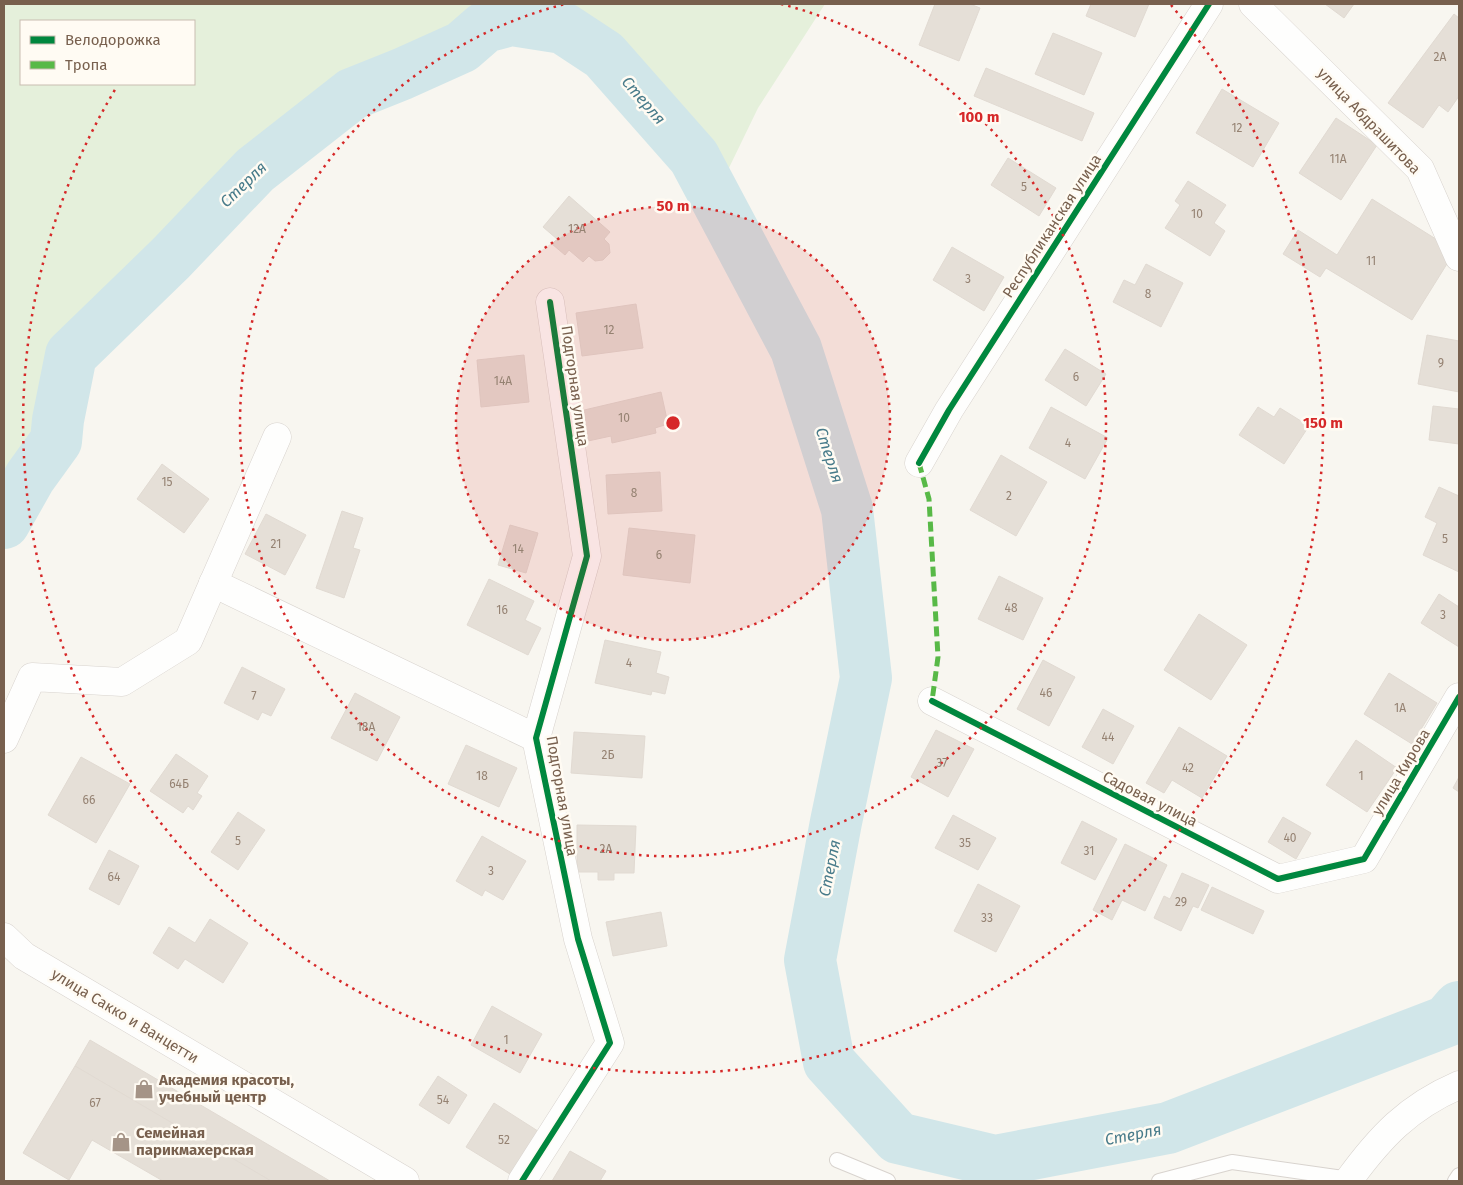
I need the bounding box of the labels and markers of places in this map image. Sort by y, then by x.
centre of rings [664,414,682,432]
place label: Академия красоты, учебный центр [158,1071,294,1106]
shop icon: Академия красоты, учебный центр [133,1078,155,1100]
place label: Семейная парикмахерская [136,1124,254,1159]
shop icon: Семейная парикмахерская [110,1131,132,1153]

